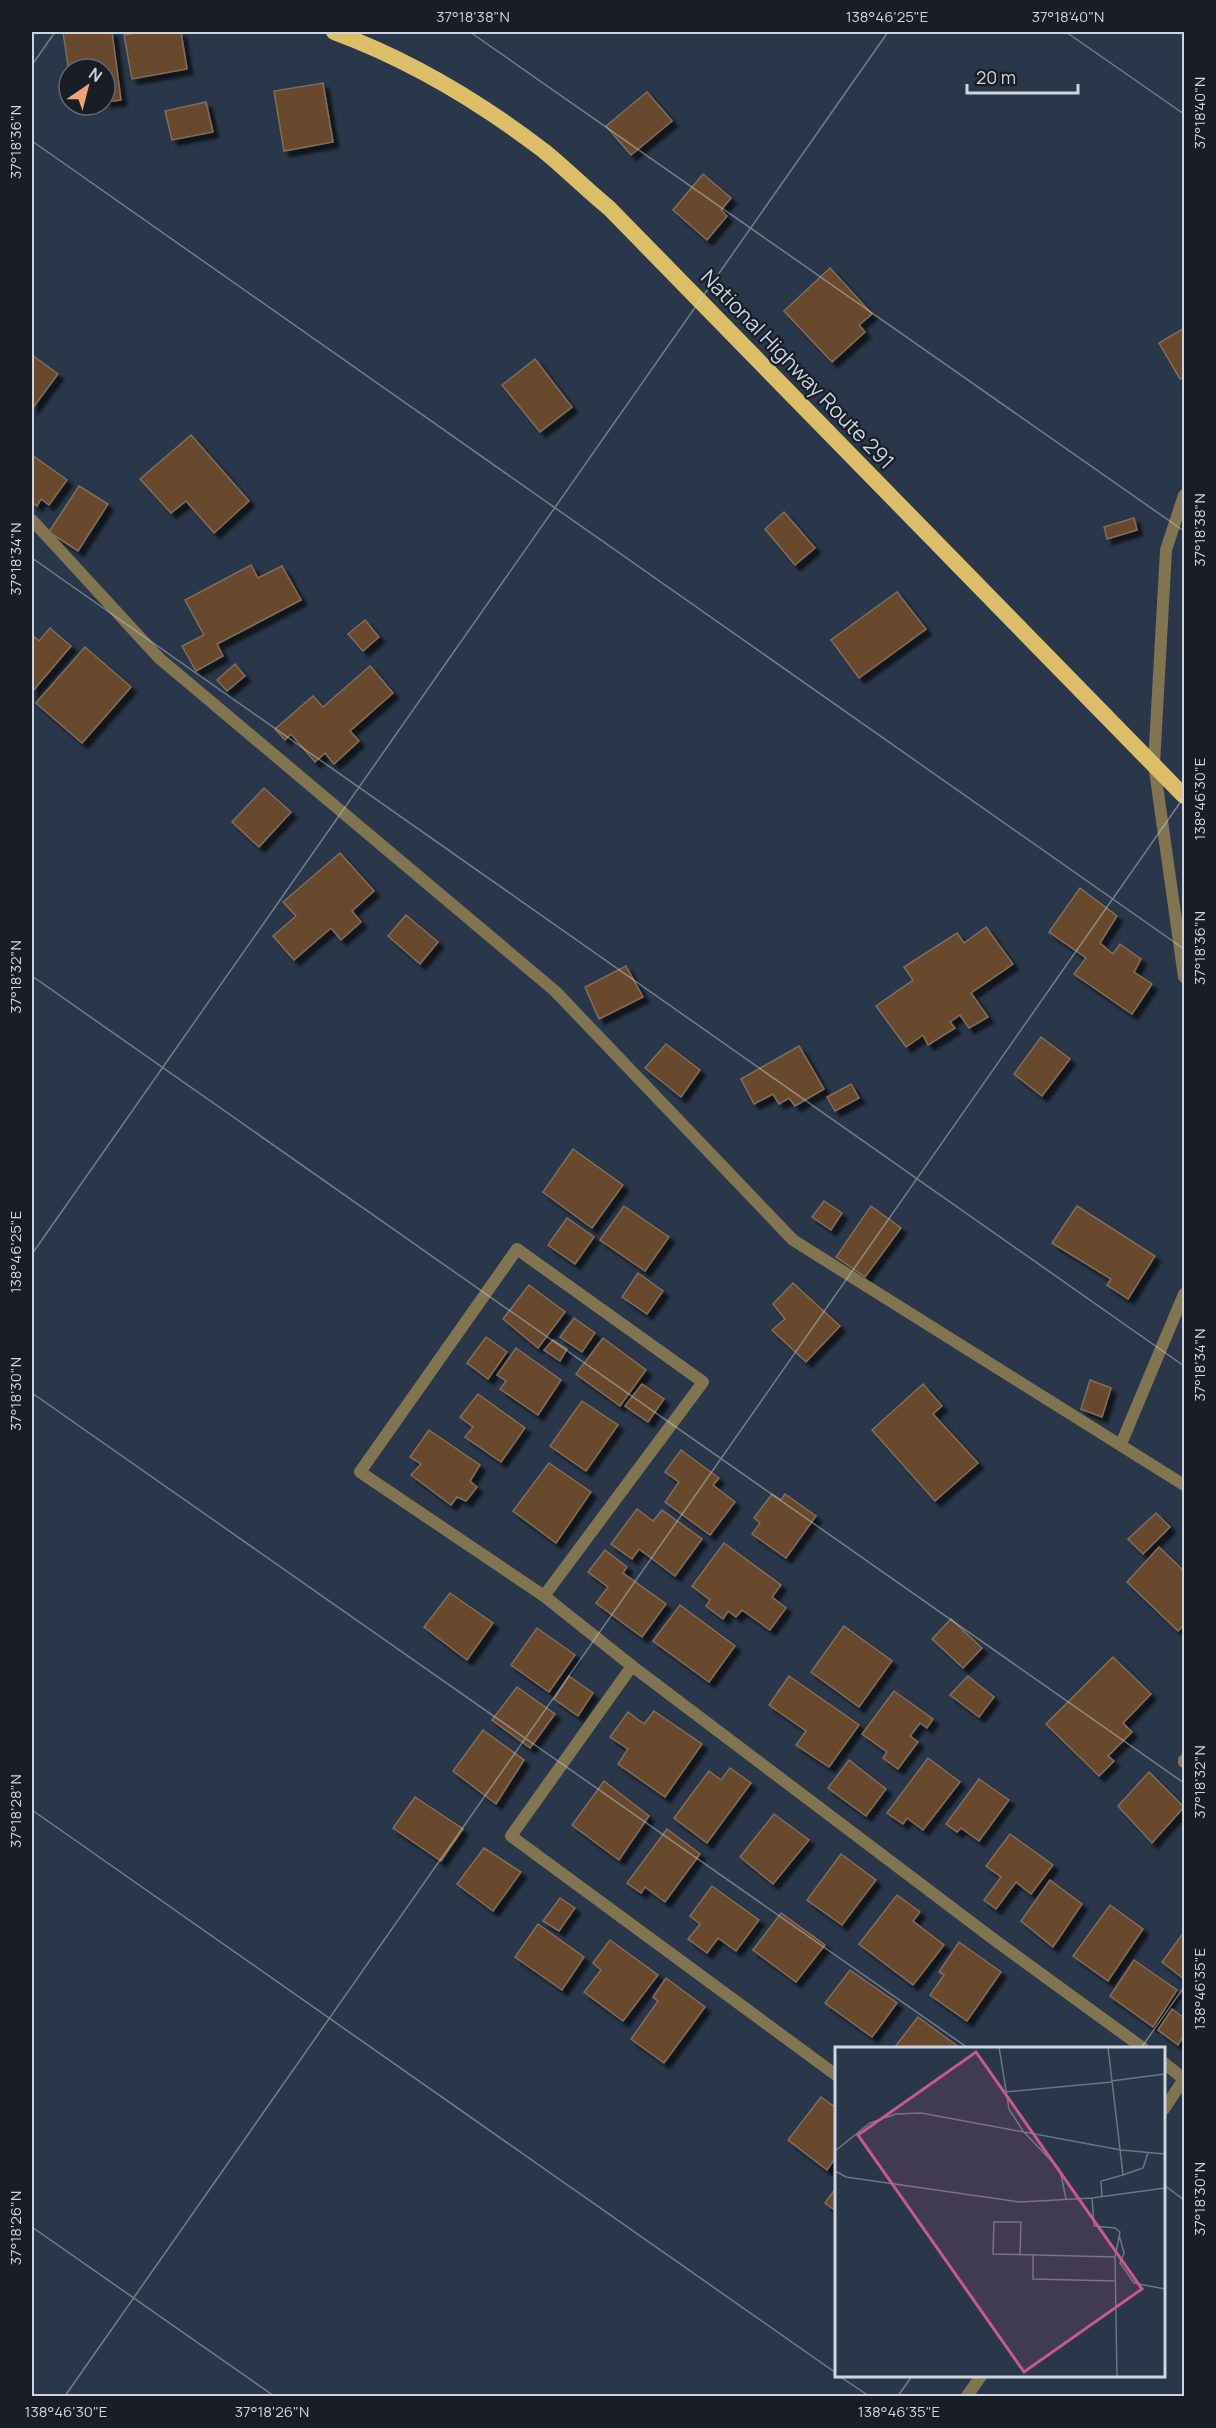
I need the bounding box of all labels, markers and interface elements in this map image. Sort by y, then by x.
text: 37°18'38"N [436,6,510,27]
text: 138°46'25"E [846,6,928,27]
text: 37°18'40"N [1032,6,1104,27]
north arrow [57,57,117,117]
scale bar [967,57,1078,95]
text: N [85,62,107,87]
text: 20 m [976,65,1016,89]
text: 37°18'40"N [1189,77,1210,149]
text: 37°18'36"N [5,105,26,179]
street label: National Highway Route 291 [695,263,901,475]
text: 37°18'38"N [1189,493,1210,567]
text: 37°18'34"N [5,522,26,596]
text: 138°46'30"E [1189,758,1210,840]
text: 37°18'36"N [1189,911,1210,985]
text: 37°18'32"N [5,940,26,1014]
text: 138°46'25"E [5,1211,26,1293]
text: 37°18'34"N [1189,1328,1210,1402]
text: 37°18'30"N [5,1357,26,1431]
text: 37°18'32"N [1189,1745,1210,1819]
text: 37°18'28"N [5,1774,26,1848]
text: 138°46'35"E [1189,1948,1210,2030]
inset map [835,2047,1165,2377]
text: 37°18'30"N [1189,2162,1210,2236]
text: 37°18'26"N [5,2191,26,2265]
text: 138°46'30"E [25,2401,107,2422]
text: 37°18'26"N [235,2401,309,2422]
text: 138°46'35"E [858,2401,940,2422]

